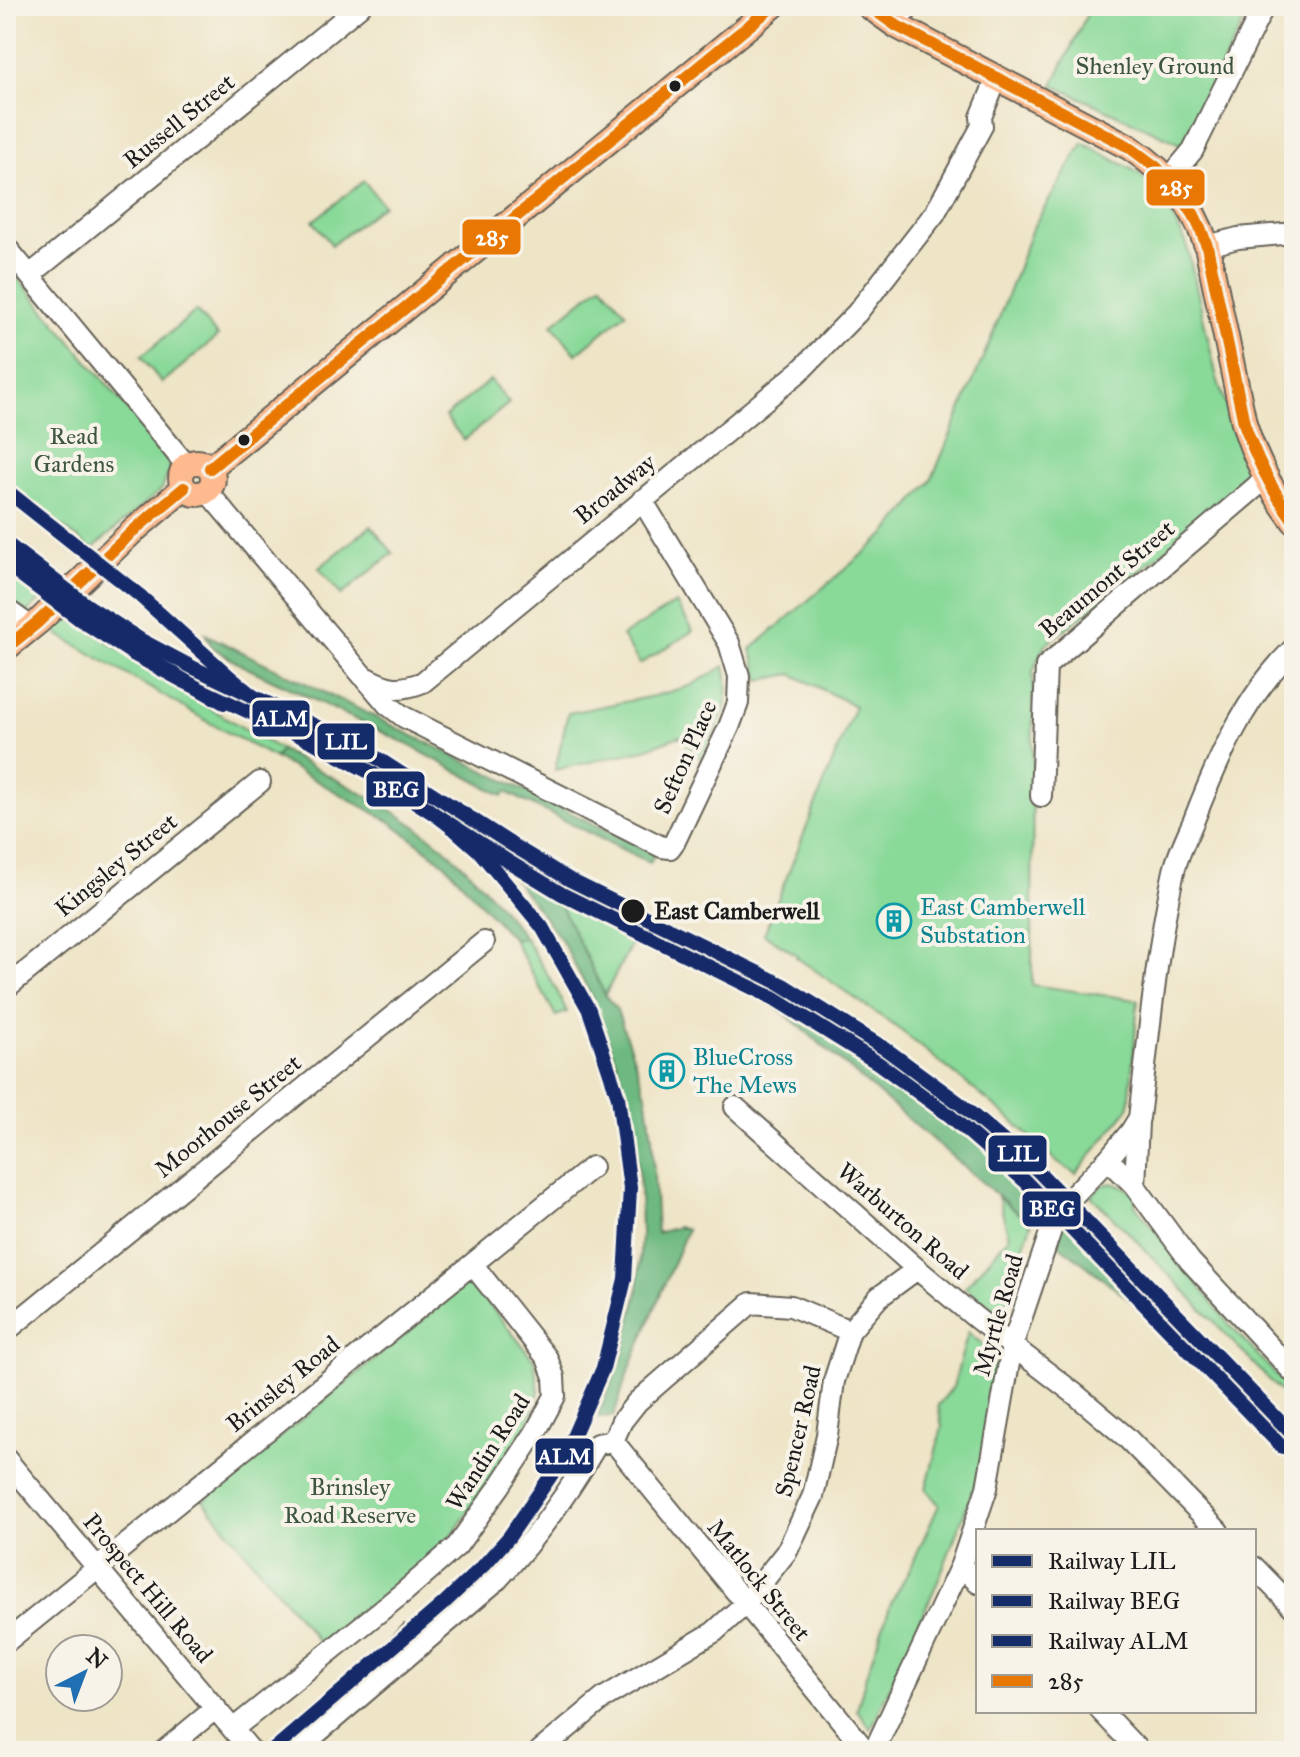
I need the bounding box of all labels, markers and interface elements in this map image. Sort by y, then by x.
park label: Shenley Ground [1075,51,1235,81]
street label: Russell Street [117,67,241,175]
unlabelled marker [667,78,683,94]
line badge: 285 [1145,168,1206,207]
text: 285 [1160,174,1193,201]
line badge: 285 [461,218,522,256]
text: 285 [476,224,509,251]
park label: Read Gardens [34,421,114,479]
unlabelled marker [236,432,252,448]
street label: Broadway [568,447,662,531]
street label: Beaumont Street [1033,513,1181,644]
street label: Sefton Place [647,695,723,819]
line badge: ALM [251,699,311,738]
text: ALM [252,705,308,732]
line badge: LIL [316,722,376,761]
text: LIL [325,728,368,755]
line badge: BEG [365,770,426,808]
text: BEG [373,776,419,803]
street label: Kingsley Street [49,806,184,924]
place label: East Camberwell Substation [920,892,1086,950]
place label: East Camberwell [654,896,820,926]
marker: East Camberwell [619,897,647,925]
building icon: East Camberwell Substation [875,902,913,940]
place label: BlueCross The Mews [693,1042,797,1100]
street label: Moorhouse Street [149,1048,308,1184]
building icon: BlueCross The Mews [648,1052,686,1090]
line badge: LIL [987,1134,1048,1173]
text: LIL [997,1140,1040,1167]
street label: Warburton Road [831,1156,975,1286]
line badge: BEG [1021,1190,1082,1228]
text: BEG [1029,1195,1075,1222]
street label: Myrtle Road [966,1250,1030,1380]
street label: Brinsley Road [220,1329,346,1439]
street label: Spencer Road [768,1362,828,1500]
street label: Wandin Road [439,1388,537,1516]
line badge: ALM [534,1437,595,1475]
text: ALM [535,1443,591,1470]
park label: Brinsley Road Reserve [284,1472,416,1530]
street label: Prospect Hill Road [77,1507,219,1669]
street label: Matlock Street [701,1513,818,1647]
legend [976,1529,1256,1713]
text: Railway LIL [1048,1546,1176,1576]
text: Railway BEG [1048,1586,1180,1616]
text: Railway ALM [1048,1626,1188,1656]
north arrow [44,1633,124,1713]
text: N [81,1642,113,1675]
text: 285 [1048,1666,1084,1696]

